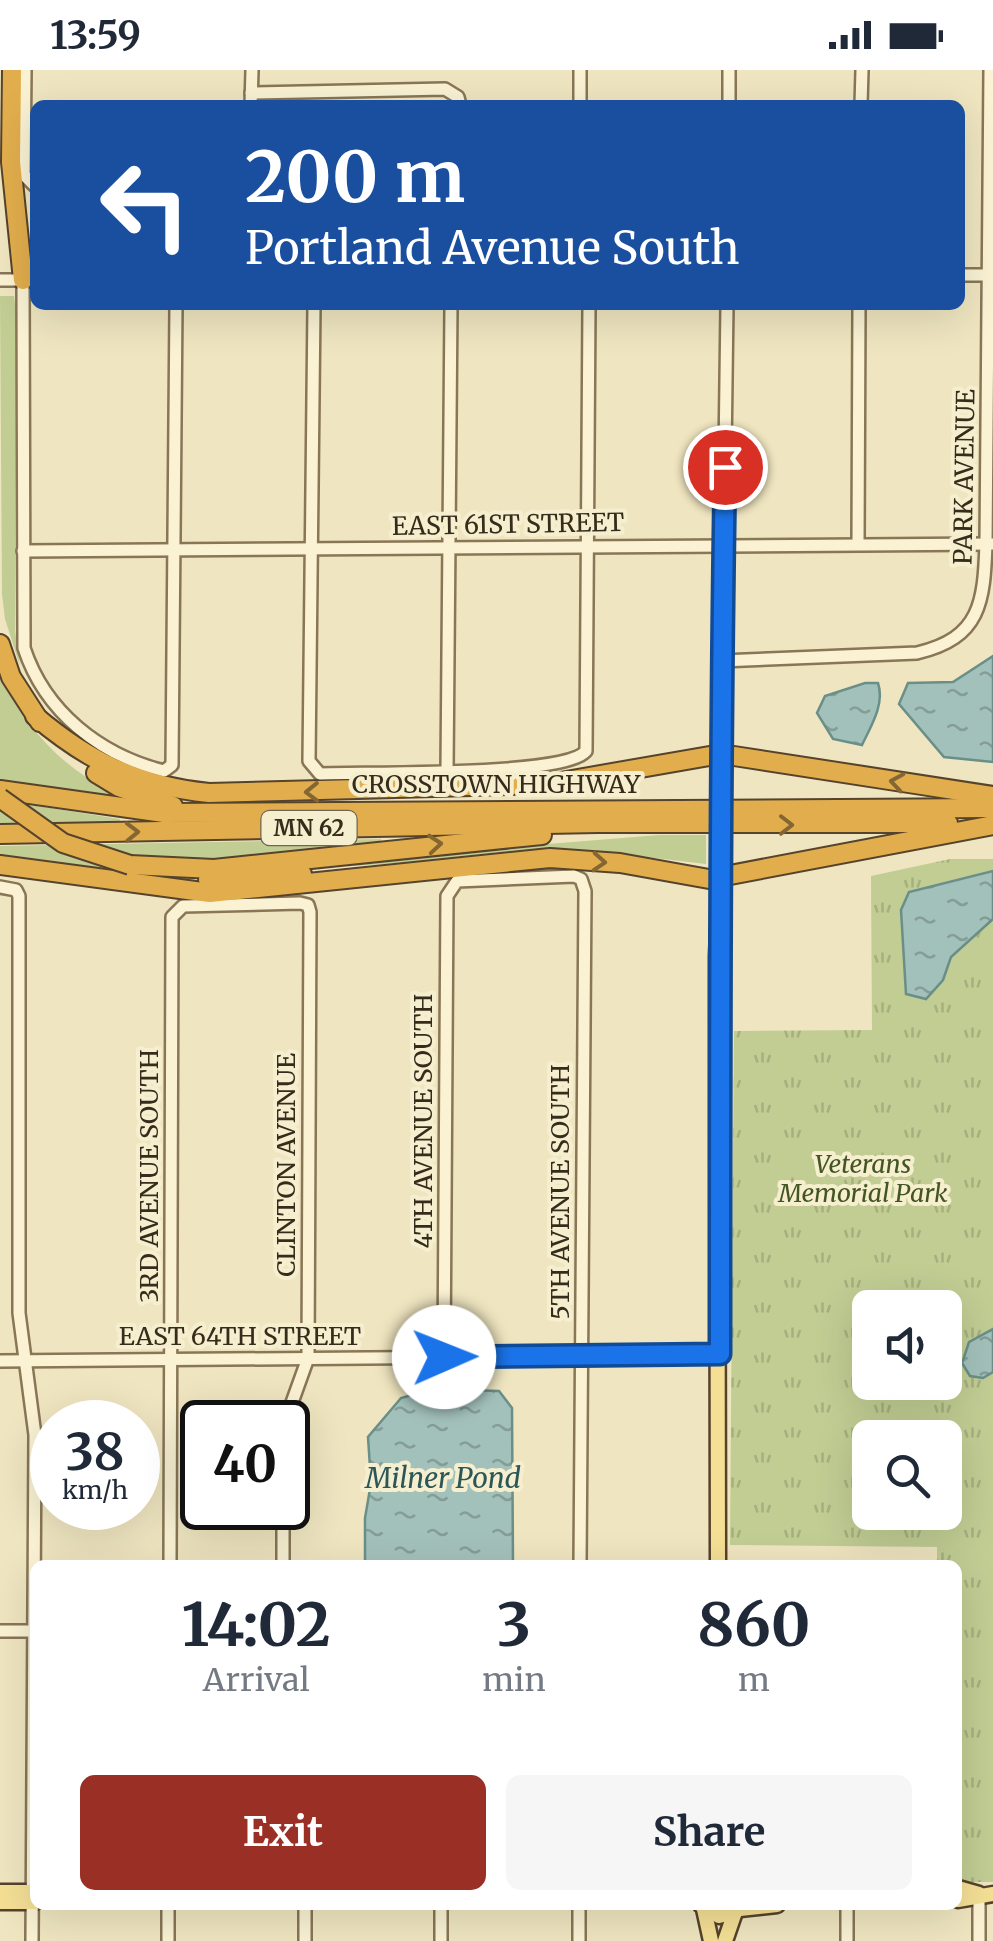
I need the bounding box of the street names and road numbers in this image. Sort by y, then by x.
street label: PARK AVENUE [946,389,982,565]
street label: EAST 61ST STREET [391,506,625,542]
street label: CROSSTOWN HIGHWAY [352,768,641,800]
road number: MN 62 [262,811,356,845]
street label: 4TH AVENUE SOUTH [407,994,439,1248]
street label: 3RD AVENUE SOUTH [133,1049,165,1303]
street label: CLINTON AVENUE [270,1053,302,1277]
street label: 5TH AVENUE SOUTH [544,1064,576,1320]
street label: EAST 64TH STREET [119,1320,361,1352]

